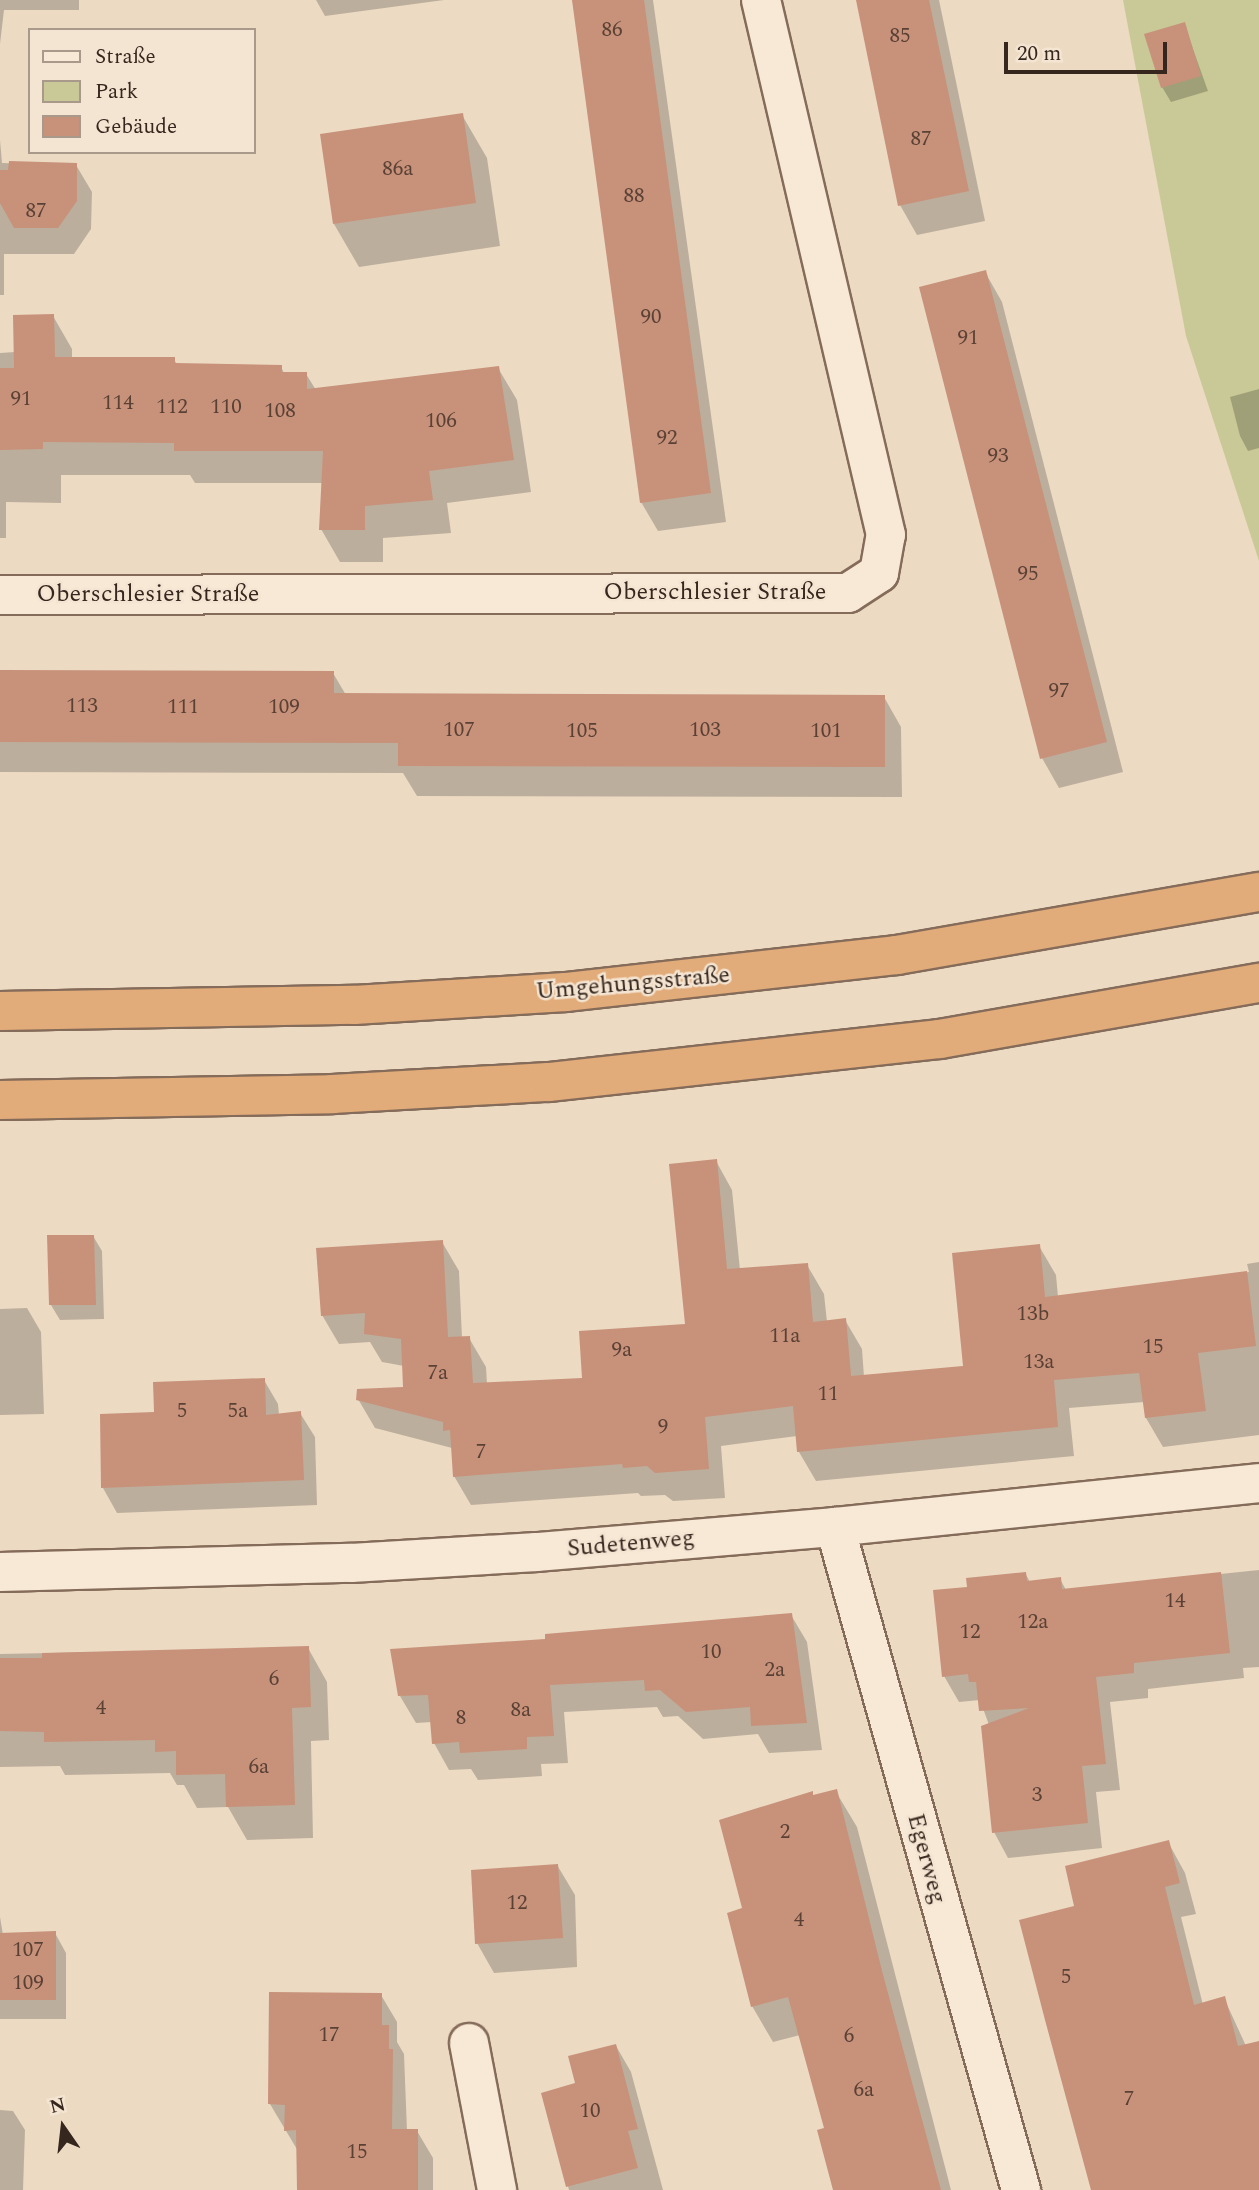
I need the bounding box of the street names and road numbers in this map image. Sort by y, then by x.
street label: Oberschlesier Straße [604,579,826,607]
street label: Oberschlesier Straße [37,581,259,609]
street label: Umgehungsstraße [535,961,731,1007]
street label: Sudetenweg [566,1524,696,1564]
street label: Egerweg [900,1811,952,1907]

